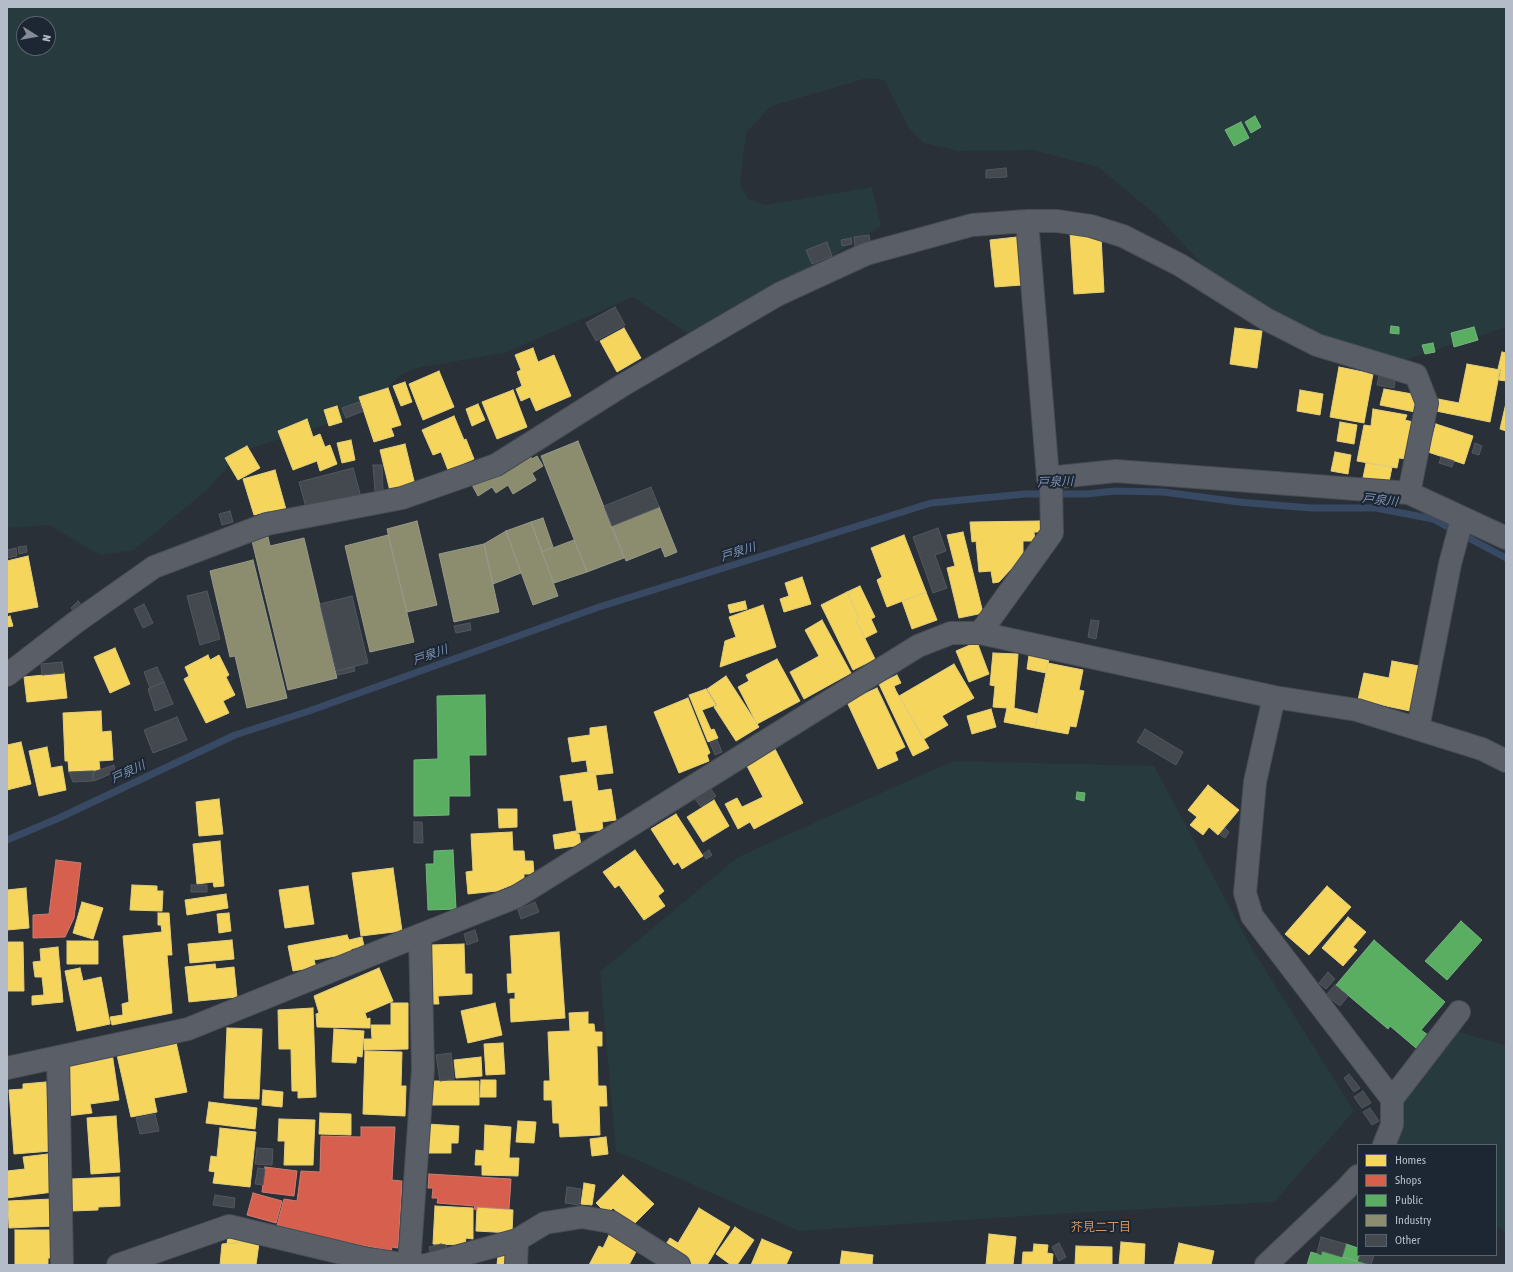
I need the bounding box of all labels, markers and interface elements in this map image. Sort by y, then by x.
north arrow [16,16,56,56]
text: N [40,34,53,42]
water label: 戸泉川 [1037,474,1073,490]
water label: 戸泉川 [1361,491,1399,509]
water label: 戸泉川 [719,540,757,564]
water label: 戸泉川 [411,642,449,668]
water label: 戸泉川 [109,758,147,786]
legend [1357,1144,1497,1256]
text: Homes [1395,1153,1426,1167]
text: Shops [1395,1173,1421,1187]
text: Public [1395,1193,1423,1207]
text: Industry [1395,1213,1432,1227]
district label: 芥見二丁目 [1071,1220,1131,1234]
text: Other [1395,1233,1420,1247]

